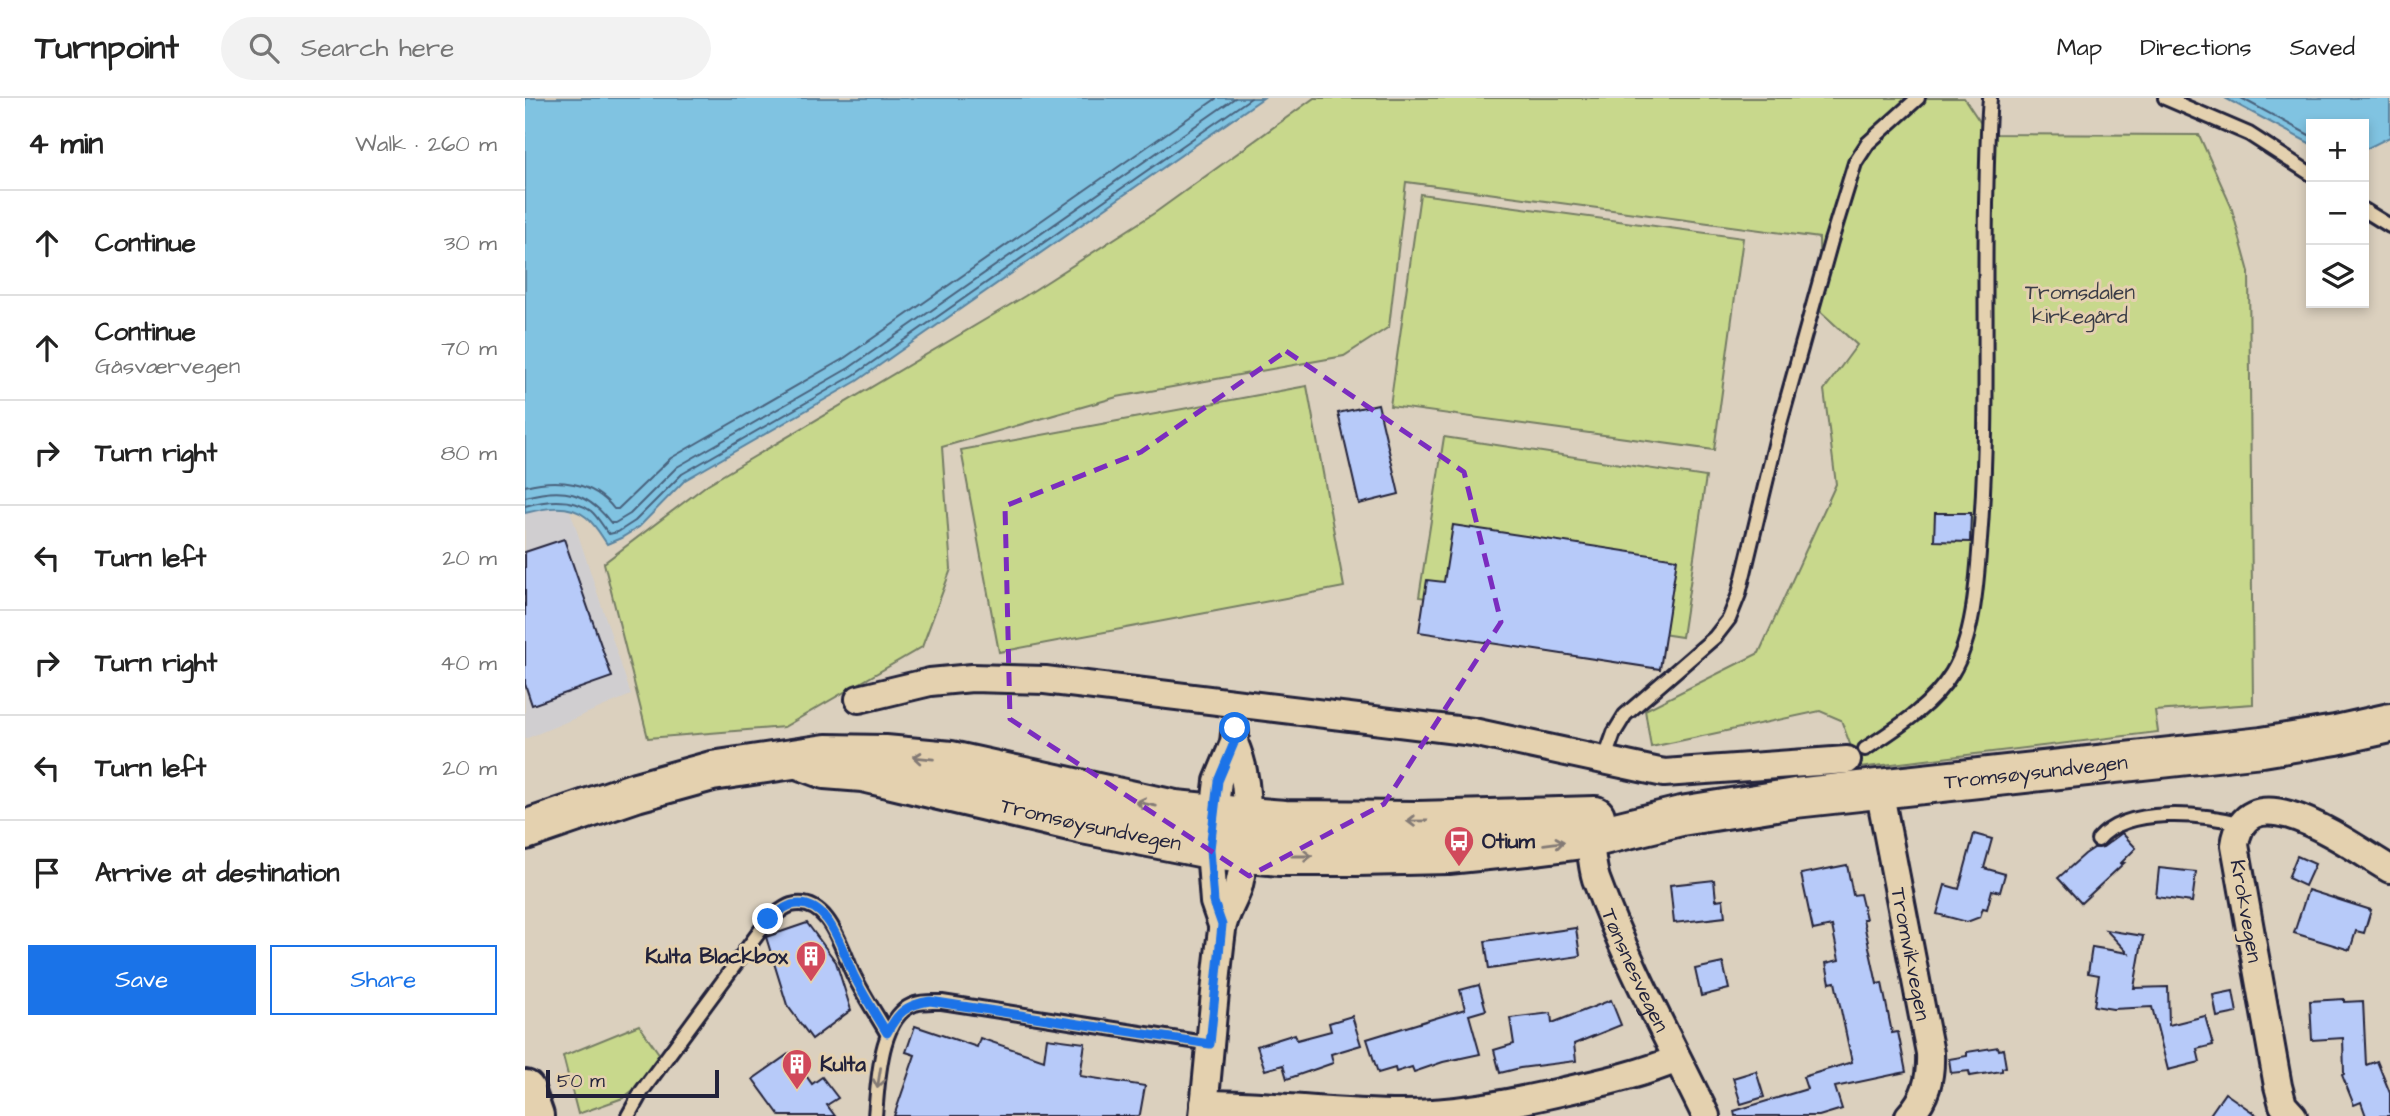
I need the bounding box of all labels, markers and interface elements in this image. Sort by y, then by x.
search box [221,17,711,80]
text: Turnpoint [35,25,179,71]
icon: search [245,29,283,67]
text: Search here [301,30,454,66]
text: Map [2057,31,2102,65]
text: Directions [2140,31,2252,65]
text: Saved [2290,31,2355,65]
map controls [2306,119,2369,308]
button: + [2306,119,2369,182]
text: 4 min [28,123,103,165]
text: Walk · 260 m [355,128,497,160]
button: − [2306,182,2369,245]
icon: ahead [28,224,66,262]
text: Continue [95,225,196,261]
text: 30 m [444,227,497,259]
button: layers [2306,245,2369,308]
park label: Tromsdalen kirkegård [2025,278,2135,333]
text: Continue [95,314,196,350]
icon: ahead [28,329,66,367]
text: 70 m [441,332,497,364]
text: Gåsværvegen [95,350,240,382]
icon: right [28,434,66,472]
text: Turn right [95,435,217,471]
text: 80 m [440,437,497,469]
icon: left [28,539,66,577]
text: Turn left [95,540,206,576]
text: 20 m [442,542,497,574]
icon: right [28,644,66,682]
text: Turn right [95,645,217,681]
text: 40 m [440,647,497,679]
route start [1219,712,1250,743]
street label: Tromsøysundvegen [1943,747,2129,796]
icon: left [28,749,66,787]
text: Turn left [95,750,206,786]
text: 20 m [442,752,497,784]
one-way arrow [912,752,935,765]
street label: Tromsøysundvegen [998,791,1184,858]
one-way arrow [1135,796,1158,810]
one-way arrow [1405,814,1428,828]
bus stop icon: Otium [1442,824,1476,868]
place label: Otium [1482,827,1535,856]
one-way arrow [1542,836,1564,849]
one-way arrow [1290,849,1313,863]
icon: arrive [28,854,66,892]
text: Arrive at destination [95,855,340,891]
street label: Krokvegen [2221,857,2269,965]
street label: Tromvikvegen [1884,885,1938,1023]
route end [752,903,783,934]
street label: Tønsnesvegen [1594,904,1676,1037]
building icon: Kulta Blackbox [794,939,828,983]
place label: Kulta Blackbox [645,942,789,971]
button: Save [28,945,256,1015]
button: Share [270,945,497,1015]
building icon: Kulta [780,1047,814,1091]
place label: Kulta [820,1050,866,1079]
one-way arrow [872,1066,885,1089]
scale bar [546,1067,719,1099]
text: 50 m [557,1068,605,1095]

